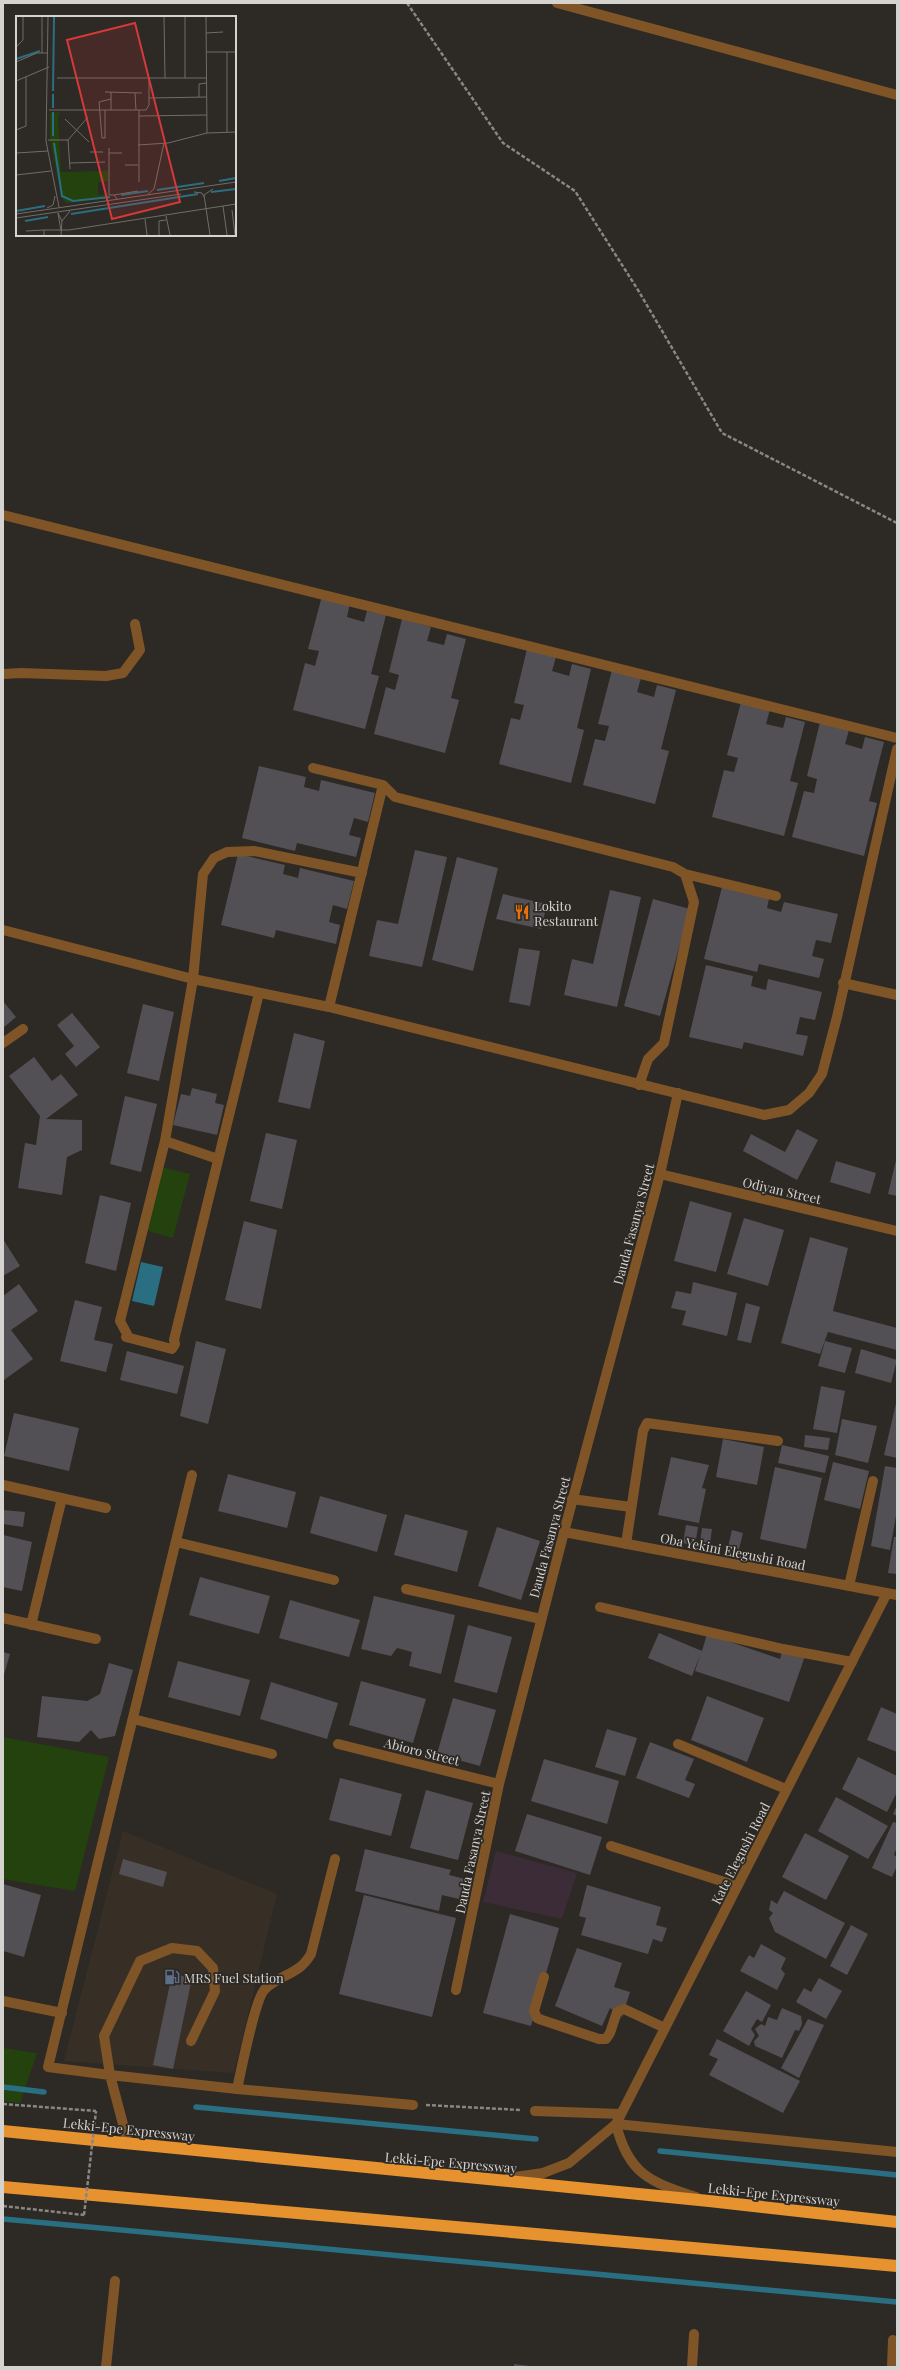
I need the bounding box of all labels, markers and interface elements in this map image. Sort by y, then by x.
inset map [16,16,236,236]
place label: Lokito Restaurant [534,897,598,929]
restaurant icon: Lokito Restaurant [513,903,531,921]
street label: Dauda Fasanya Street [609,1161,657,1287]
street label: Odiyan Street [741,1173,823,1207]
street label: Dauda Fasanya Street [525,1474,573,1600]
street label: Oba Yekini Elegushi Road [659,1529,808,1574]
street label: Abioro Street [382,1733,462,1769]
street label: Dauda Fasanya Street [451,1789,493,1915]
street label: Kate Elegushi Road [707,1799,773,1907]
fuel station icon: MRS Fuel Station [163,1968,181,1986]
place label: MRS Fuel Station [184,1969,284,1986]
street label: Lekki-Epe Expressway [62,2114,196,2144]
street label: Lekki-Epe Expressway [384,2148,518,2176]
street label: Lekki-Epe Expressway [707,2179,841,2209]

